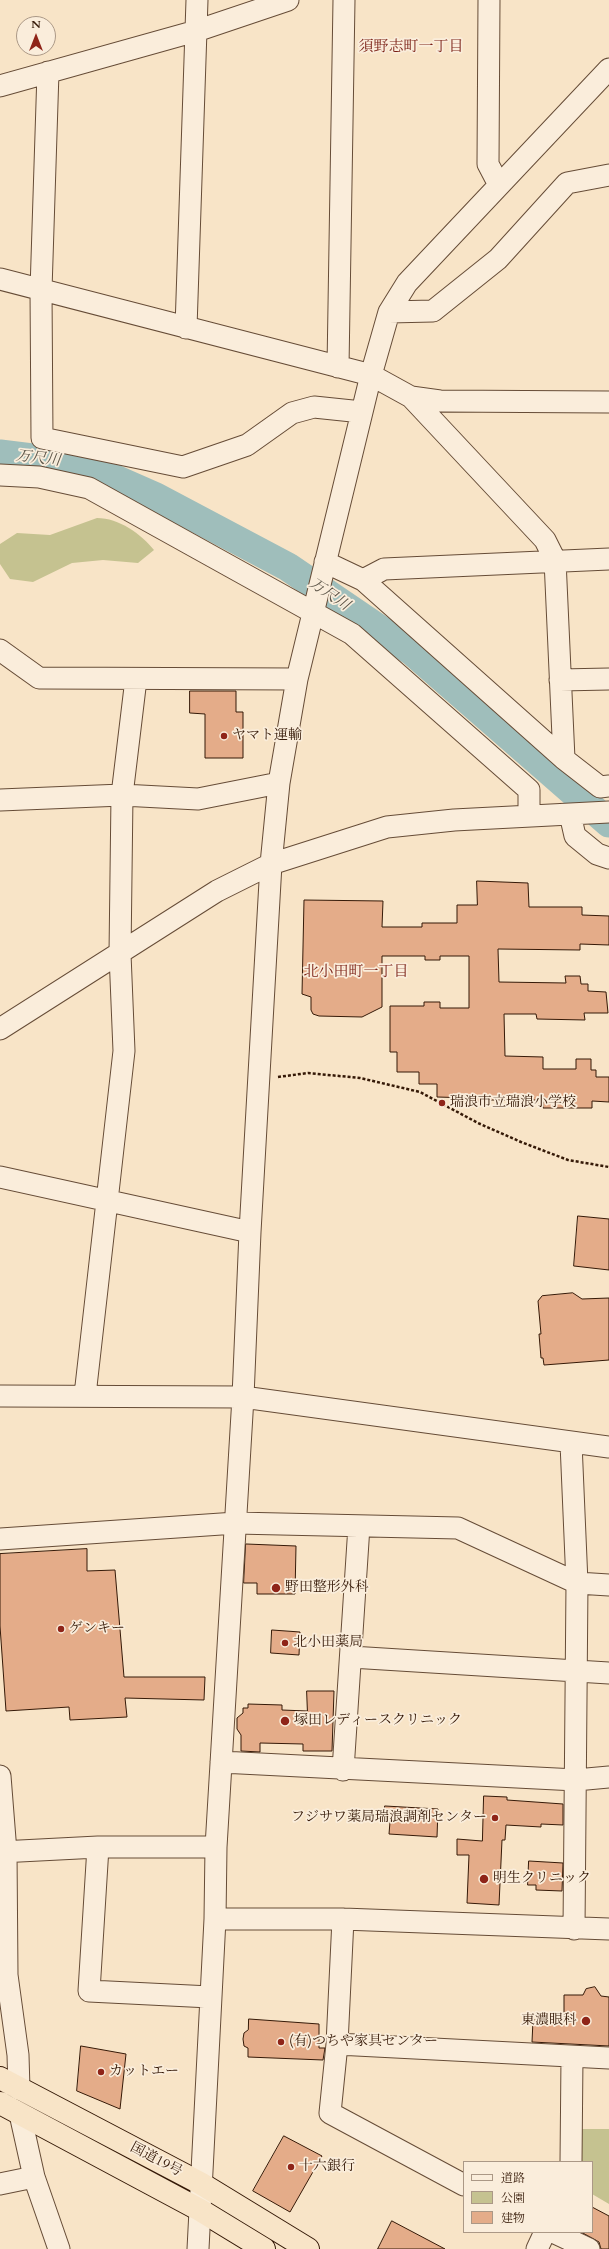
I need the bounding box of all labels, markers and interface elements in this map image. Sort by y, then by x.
north arrow [16,16,56,56]
text: N [31,17,41,32]
district label: 須野志町一丁目 [359,39,463,57]
water label: 万尺川 [15,447,61,471]
water label: 万尺川 [305,575,353,615]
place label: ヤマト運輸 [232,728,302,744]
marker: ヤマト運輸 [219,731,229,741]
district label: 北小田町一丁目 [304,964,408,982]
place label: 瑞浪市立瑞浪小学校 [450,1095,576,1111]
marker: 瑞浪市立瑞浪小学校 [437,1098,447,1108]
place label: 野田整形外科 [285,1580,369,1596]
marker: 野田整形外科 [270,1582,282,1594]
place label: ゲンキー [69,1621,125,1637]
marker: ゲンキー [56,1624,66,1634]
place label: 北小田薬局 [293,1635,363,1651]
marker: 北小田薬局 [280,1638,290,1648]
place label: 塚田レディースクリニック [294,1713,462,1729]
marker: 塚田レディースクリニック [279,1715,291,1727]
place label: フジサワ薬局瑞浪調剤センター [291,1810,487,1826]
marker: フジサワ薬局瑞浪調剤センター [490,1813,500,1823]
place label: 明生クリニック [493,1871,591,1887]
marker: 明生クリニック [478,1873,490,1885]
place label: 東濃眼科 [521,2013,577,2029]
marker: 東濃眼科 [580,2015,592,2027]
place label: (有)つちや家具センター [289,2034,438,2050]
marker: (有)つちや家具センター [276,2037,286,2047]
place label: カットエー [109,2064,179,2080]
marker: カットエー [96,2067,106,2077]
street label: 国道19号 [127,2139,185,2181]
place label: 十六銀行 [299,2159,355,2175]
legend [463,2161,593,2233]
marker: 十六銀行 [286,2162,296,2172]
text: 道路 [501,2170,525,2186]
text: 公園 [501,2190,525,2206]
text: 建物 [501,2210,525,2226]

